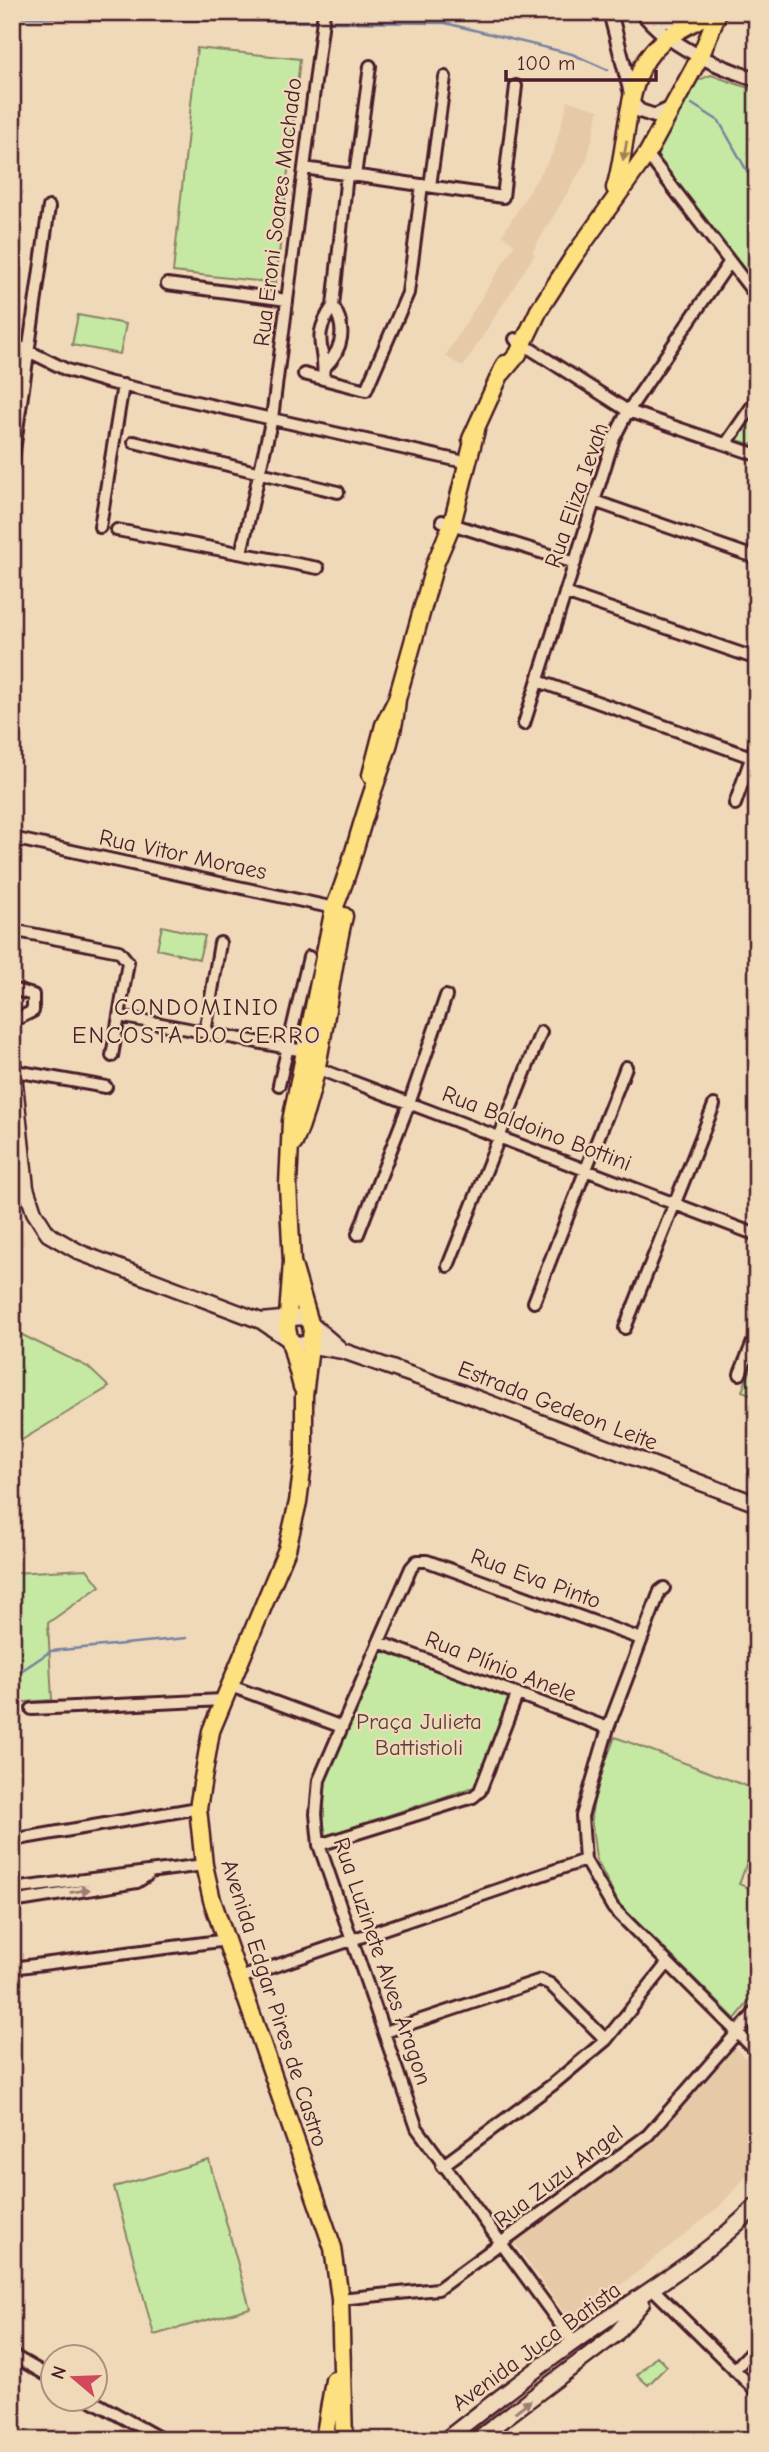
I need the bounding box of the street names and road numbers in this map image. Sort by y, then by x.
street label: Rua Eroni Soares Machado [248,76,307,348]
street label: Rua Eliza Ievah [539,419,614,571]
street label: Rua Vitor Moraes [97,824,269,885]
street label: Rua Baldoino Bottini [438,1080,635,1177]
street label: Estrada Gedeon Leite [454,1355,662,1456]
street label: Rua Eva Pinto [467,1542,605,1614]
street label: Rua Plínio Anele [421,1625,580,1708]
street label: Rua Luzinete Alves Aragon [327,1834,438,2088]
street label: Avenida Edgar Pires de Castro [215,1856,334,2150]
street label: Rua Zuzu Angel [489,2119,628,2234]
street label: Avenida Juca Batista [447,2276,626,2417]

